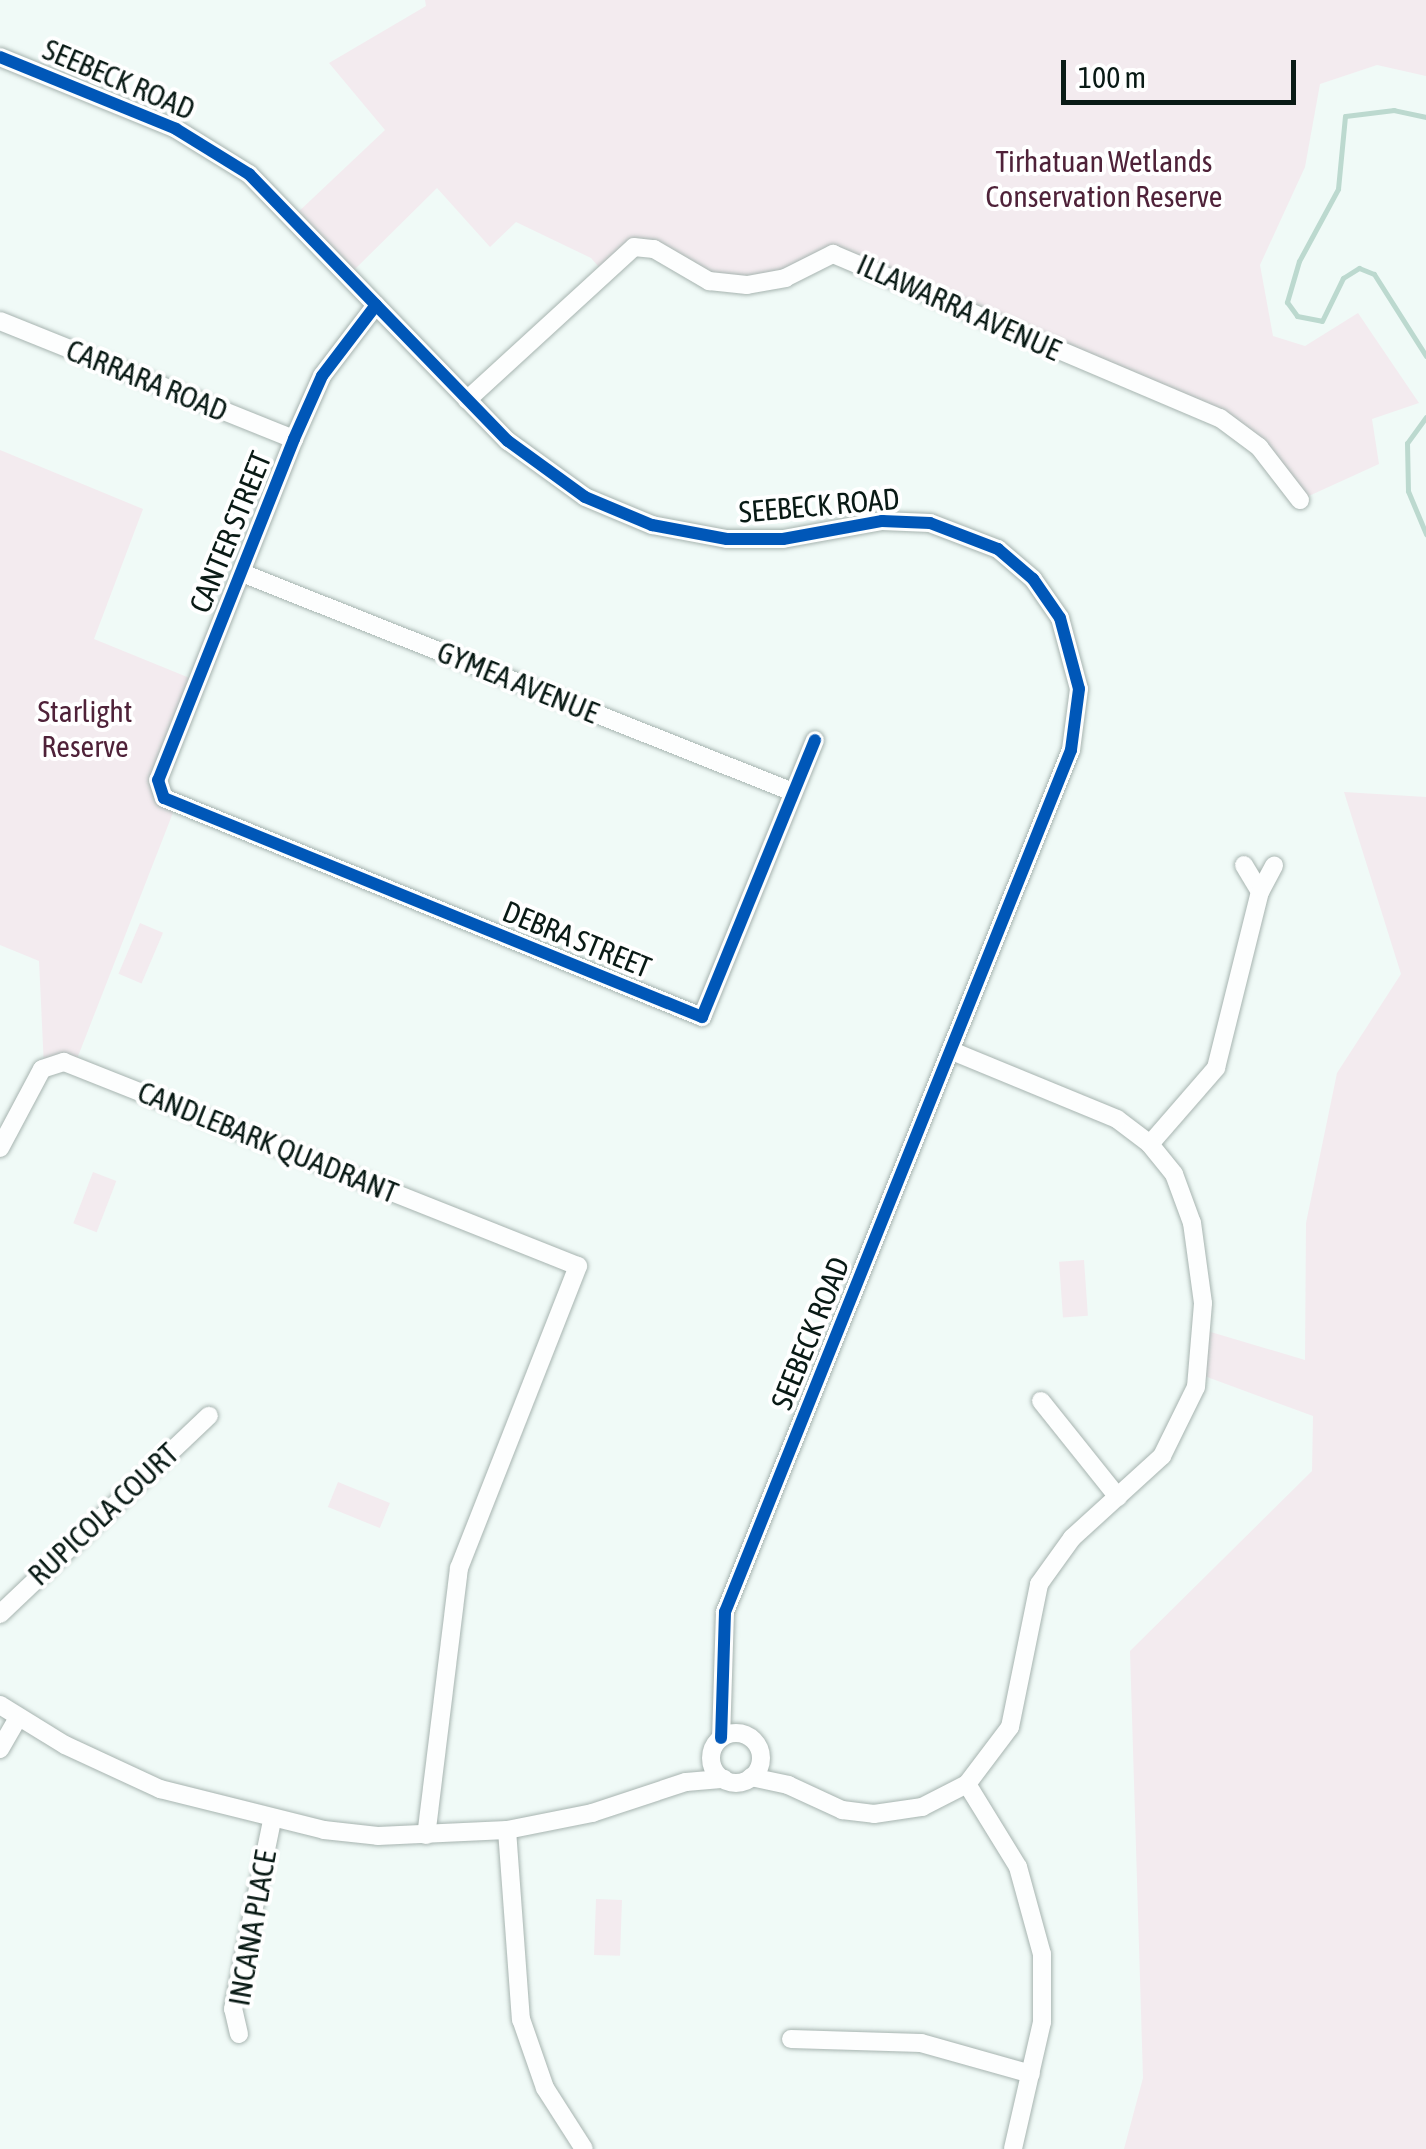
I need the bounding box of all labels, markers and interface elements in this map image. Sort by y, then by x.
street label: SEEBECK ROAD [38,31,200,127]
scale bar [1066,40,1301,102]
text: 100 m [1078,60,1146,94]
park label: Tirhatuan Wetlands Conservation Reserve [986,143,1222,214]
street label: ILLAWARRA AVENUE [851,246,1067,368]
street label: CARRARA ROAD [61,331,233,429]
street label: CANTER STREET [181,446,279,618]
street label: SEEBECK ROAD [737,480,901,530]
street label: GYMEA AVENUE [432,633,604,731]
park label: Starlight Reserve [38,693,132,764]
street label: DEBRA STREET [497,893,657,985]
street label: CANDLEBARK QUADRANT [133,1073,403,1211]
street label: SEEBECK ROAD [763,1252,857,1414]
street label: RUPICOLA COURT [20,1435,186,1593]
street label: INCANA PLACE [221,1847,283,2009]

